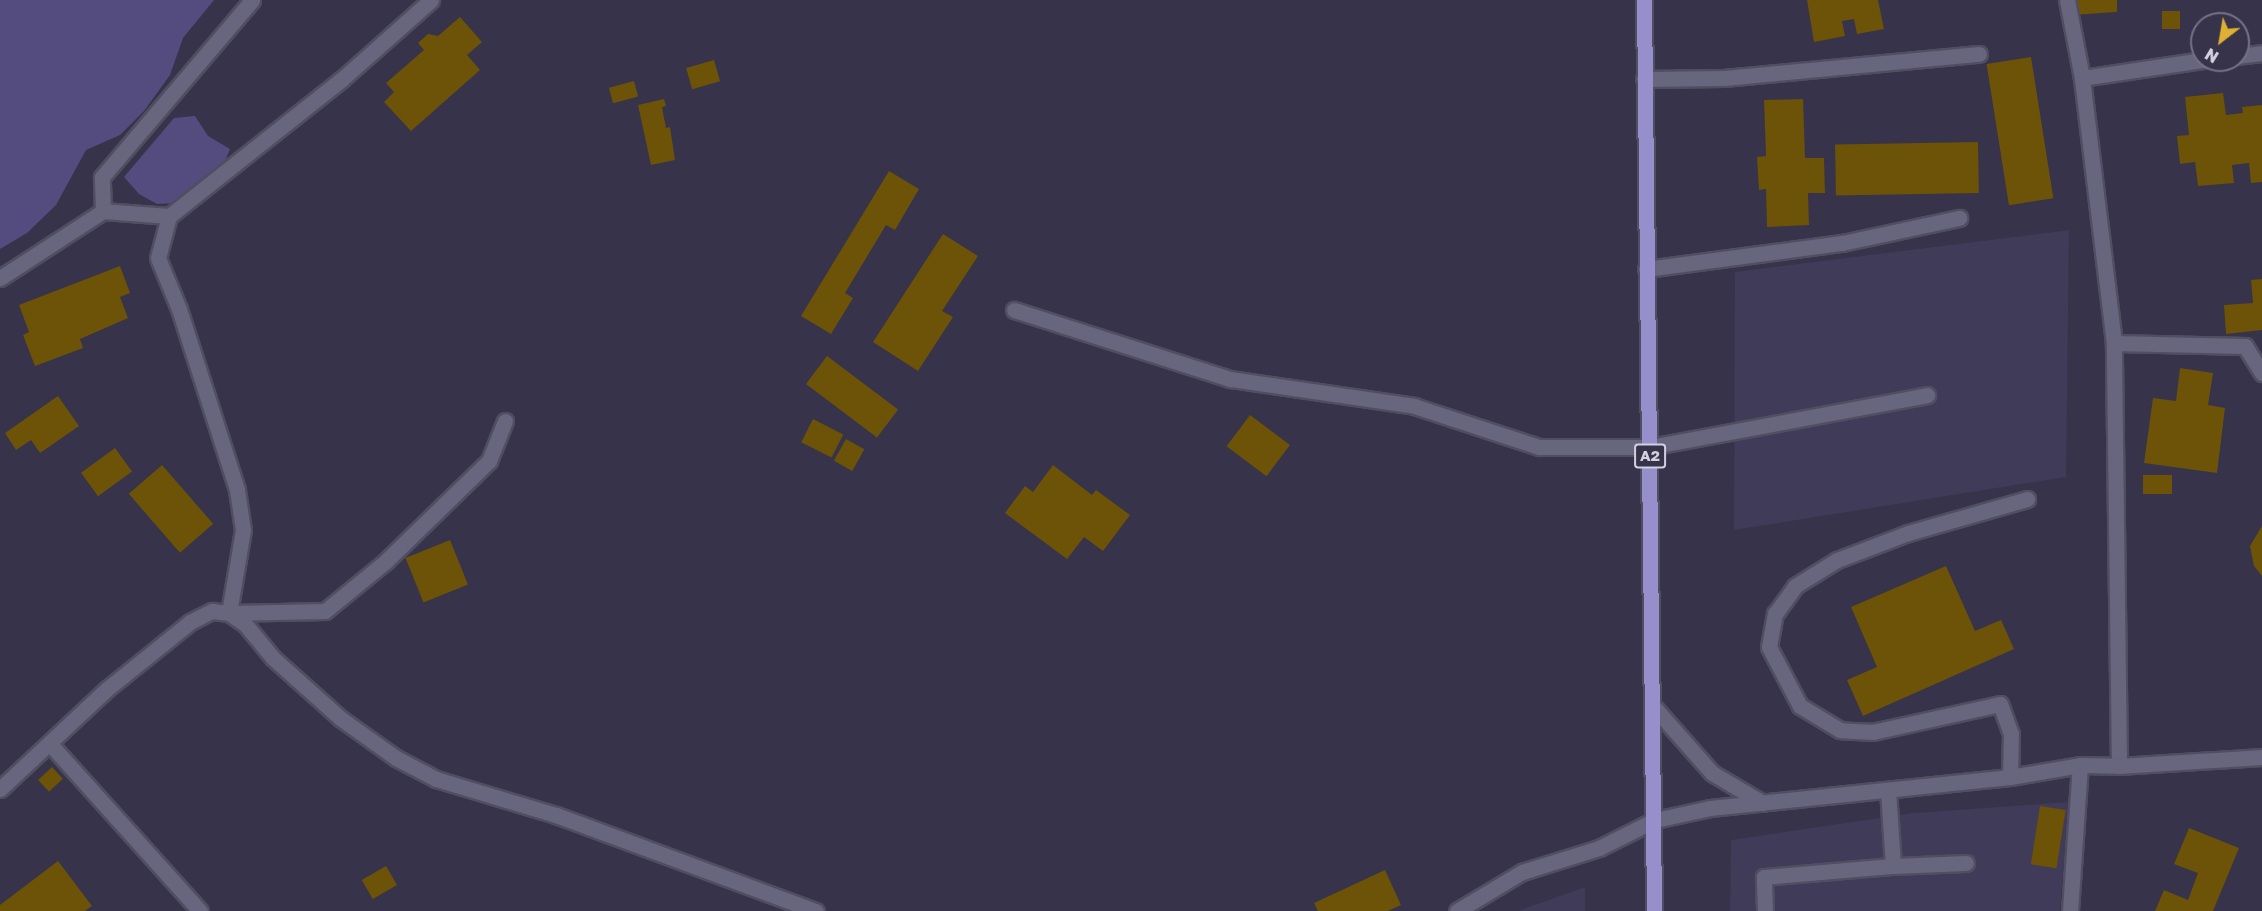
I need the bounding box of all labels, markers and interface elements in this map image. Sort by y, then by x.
north arrow [2190,12,2250,72]
text: N [2201,44,2222,67]
road number: A2 [1634,444,1666,468]

